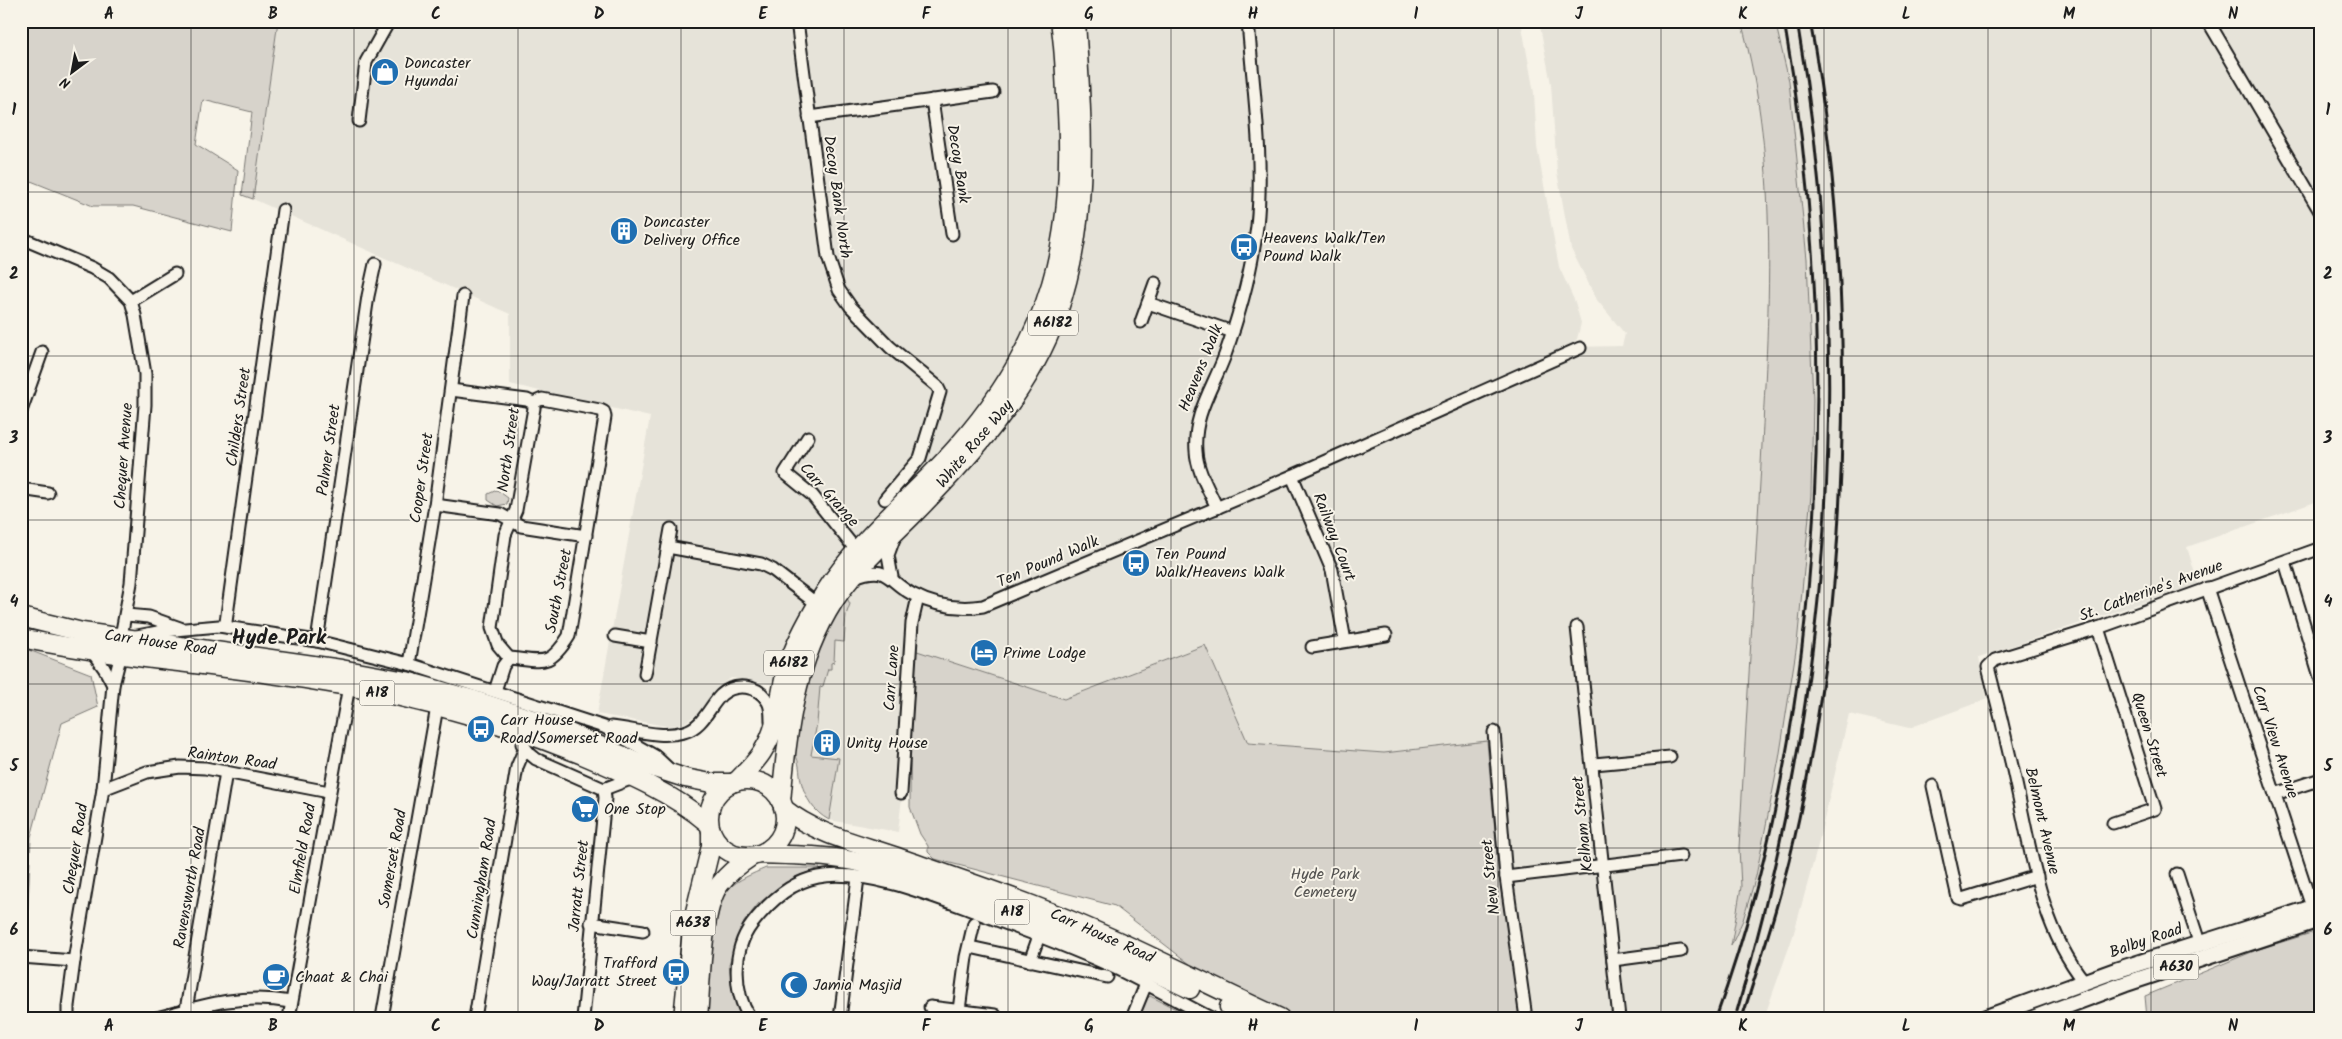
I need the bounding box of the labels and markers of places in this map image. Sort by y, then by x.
place label: Doncaster Hyundai [404,51,472,94]
shop icon: Doncaster Hyundai [370,57,400,87]
place label: Doncaster Delivery Office [643,210,740,253]
building icon: Doncaster Delivery Office [609,216,639,246]
place label: Heavens Walk/Ten Pound Walk [1263,226,1386,269]
bus stop icon: Heavens Walk/Ten Pound Walk [1229,232,1259,262]
place label: Ten Pound Walk/Heavens Walk [1155,542,1285,585]
bus stop icon: Ten Pound Walk/Heavens Walk [1121,548,1151,578]
hotel icon: Prime Lodge [969,638,999,668]
place label: Prime Lodge [1003,641,1086,666]
place label: Carr House Road/Somerset Road [500,708,638,751]
bus stop icon: Carr House Road/Somerset Road [466,714,496,744]
building icon: Unity House [812,728,842,758]
place label: Unity House [846,731,928,756]
supermarket icon: One Stop [570,794,600,824]
place label: One Stop [604,797,666,822]
place label: Trafford Way/Jarratt Street [531,951,658,994]
bus stop icon: Trafford Way/Jarratt Street [661,957,691,987]
cafe icon: Chaat & Chai [261,962,291,992]
place label: Chaat & Chai [295,965,389,990]
mosque icon: Jamia Masjid [779,970,809,1000]
place label: Jamia Masjid [813,973,902,998]

